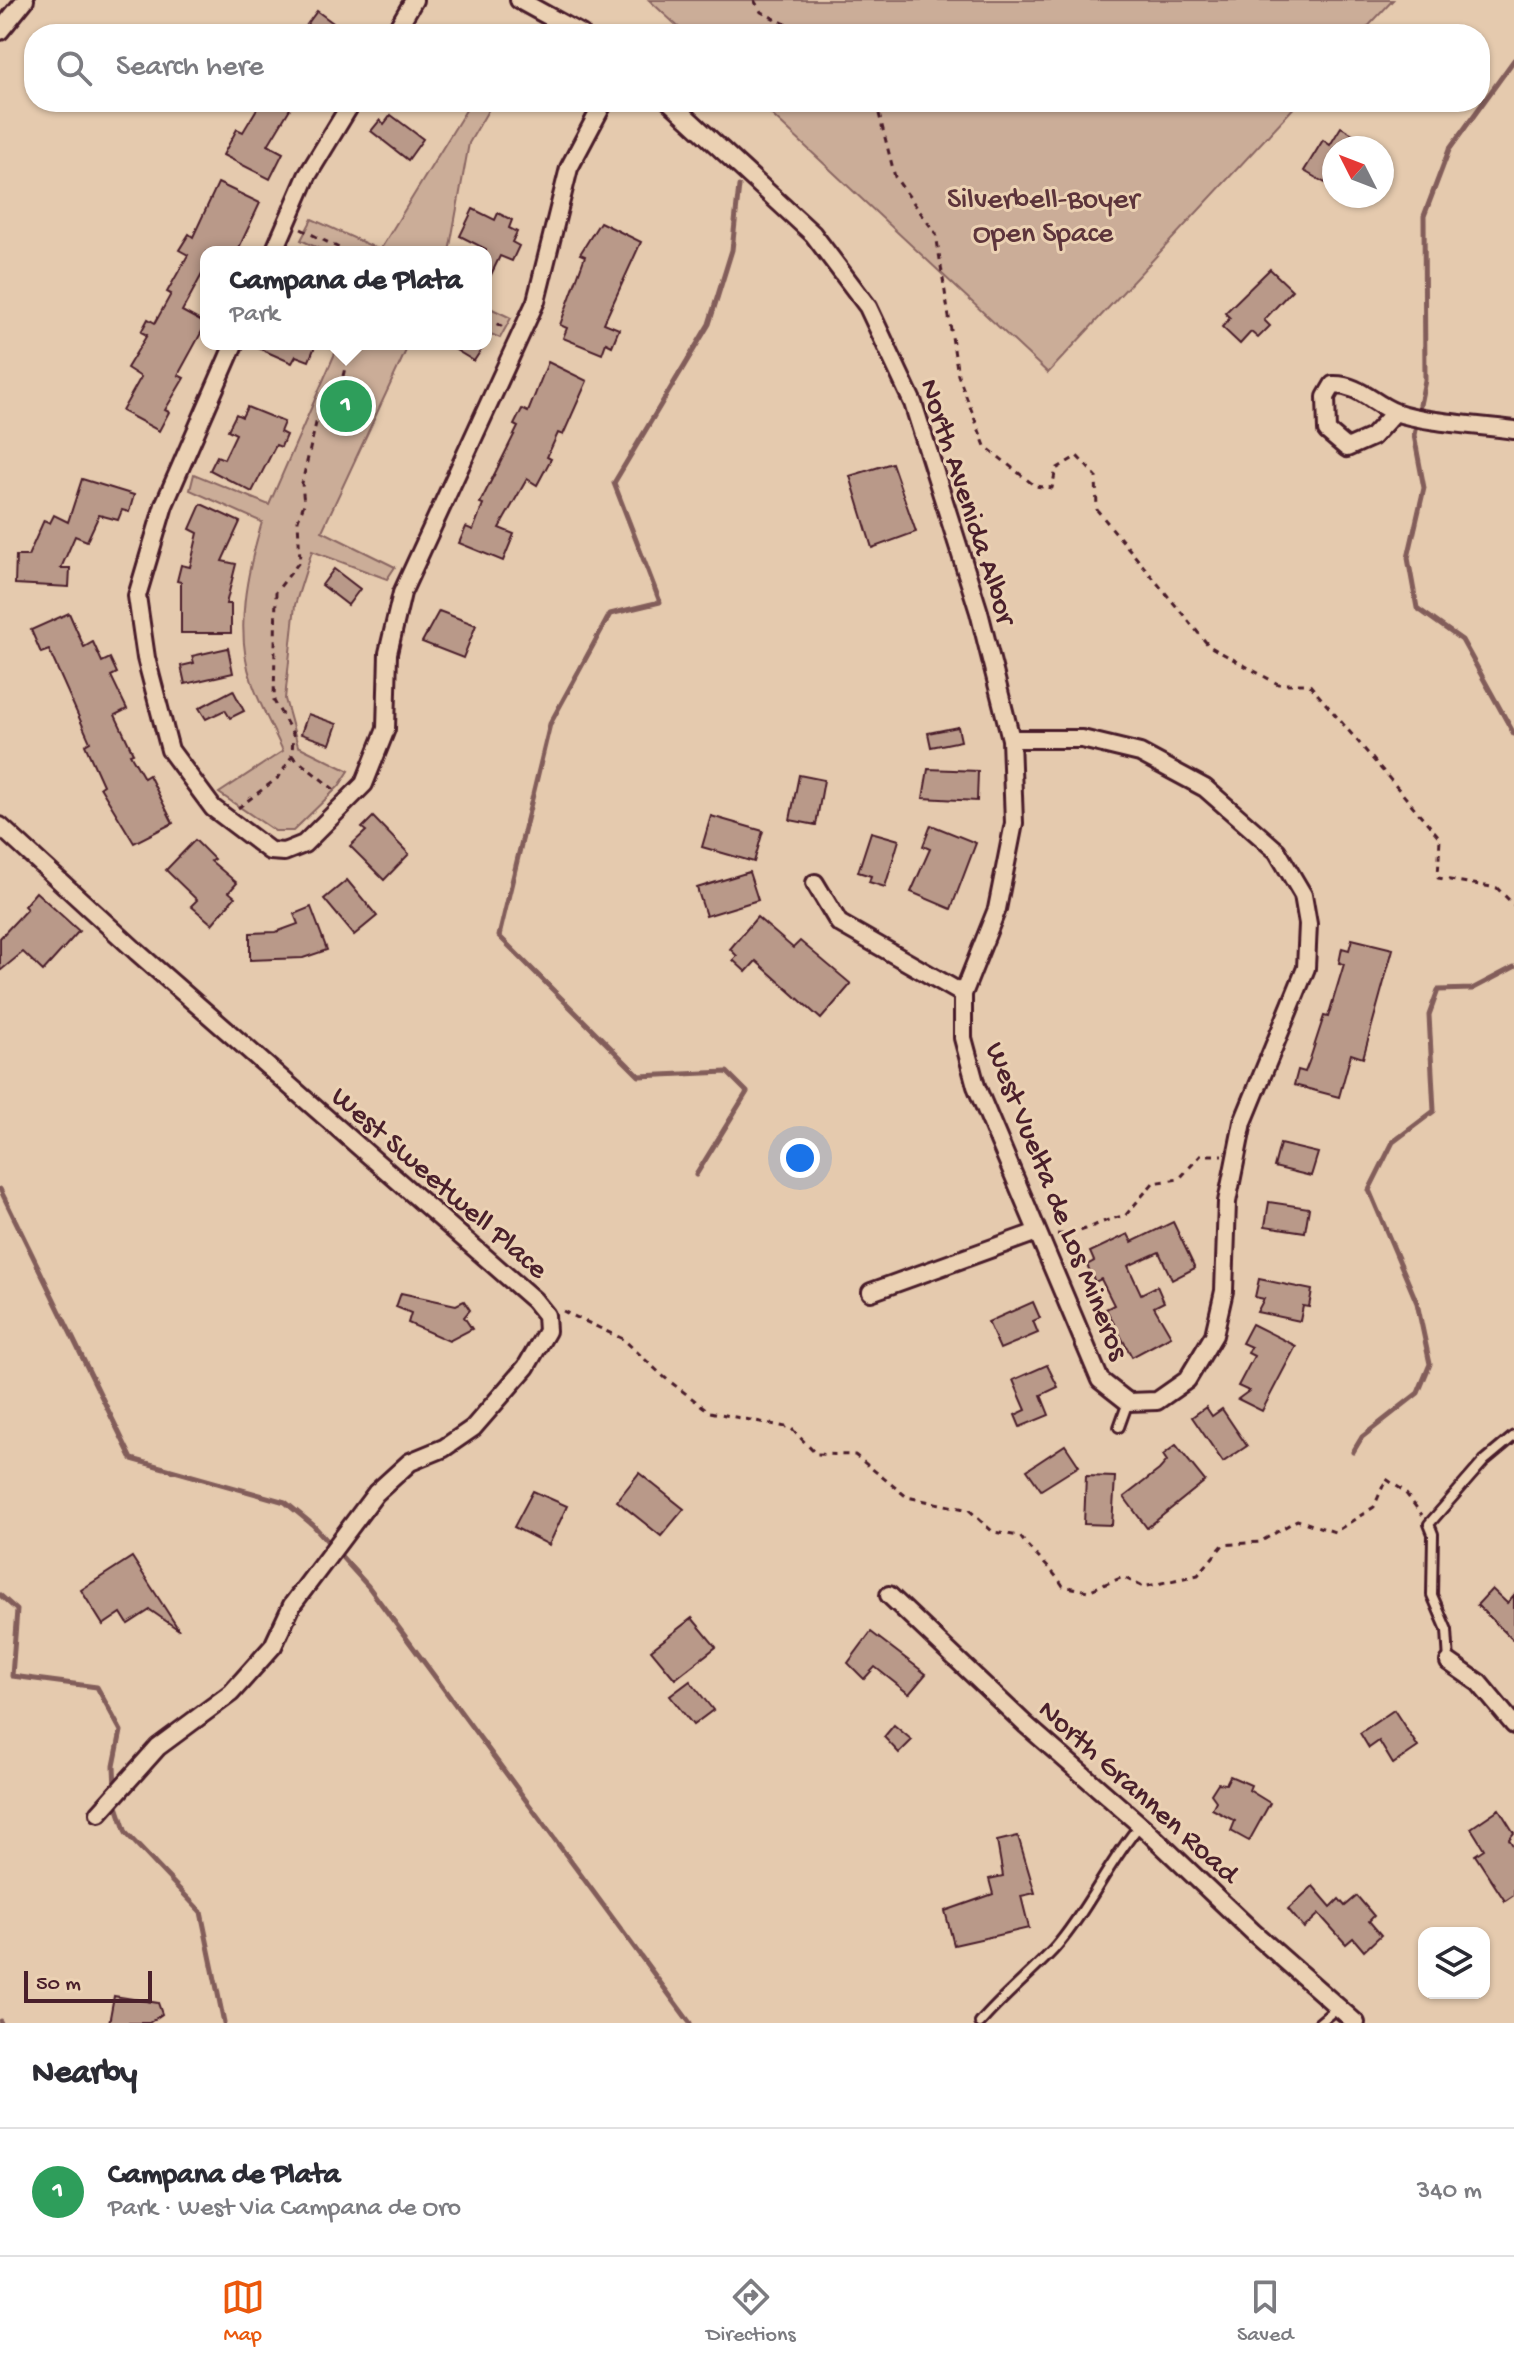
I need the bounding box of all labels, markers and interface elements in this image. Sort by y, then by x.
search box [24,24,1490,112]
icon: search [52,46,96,90]
text: Search here [116,51,264,86]
north arrow [1322,136,1394,208]
park label: Silverbell-Boyer Open Space [947,184,1141,253]
popup [200,246,492,350]
text: Campana de Plata [230,265,462,300]
text: Park [230,300,279,331]
street label: North Avenida Albor [910,375,1023,632]
pin: 1 [320,376,372,436]
street label: West Vuelta de Los Mineros [975,1038,1135,1366]
street label: West Sweetwell Place [322,1081,554,1289]
your location [780,1138,820,1178]
street label: North Grannen Road [1029,1694,1246,1894]
map controls [1418,1927,1490,1999]
button: layers [1418,1927,1490,1999]
scale bar [24,1967,152,2003]
text: 50 m [36,1972,81,1998]
text: Nearby [32,2055,137,2095]
text: Campana de Plata [108,2159,341,2194]
text: 1 [53,2177,63,2208]
text: 340 m [1417,2177,1482,2208]
text: Park · West Via Campana de Oro [108,2194,461,2225]
tab: Map [221,2275,265,2349]
tab: Directions [706,2275,796,2349]
tab: Saved [1237,2275,1293,2349]

